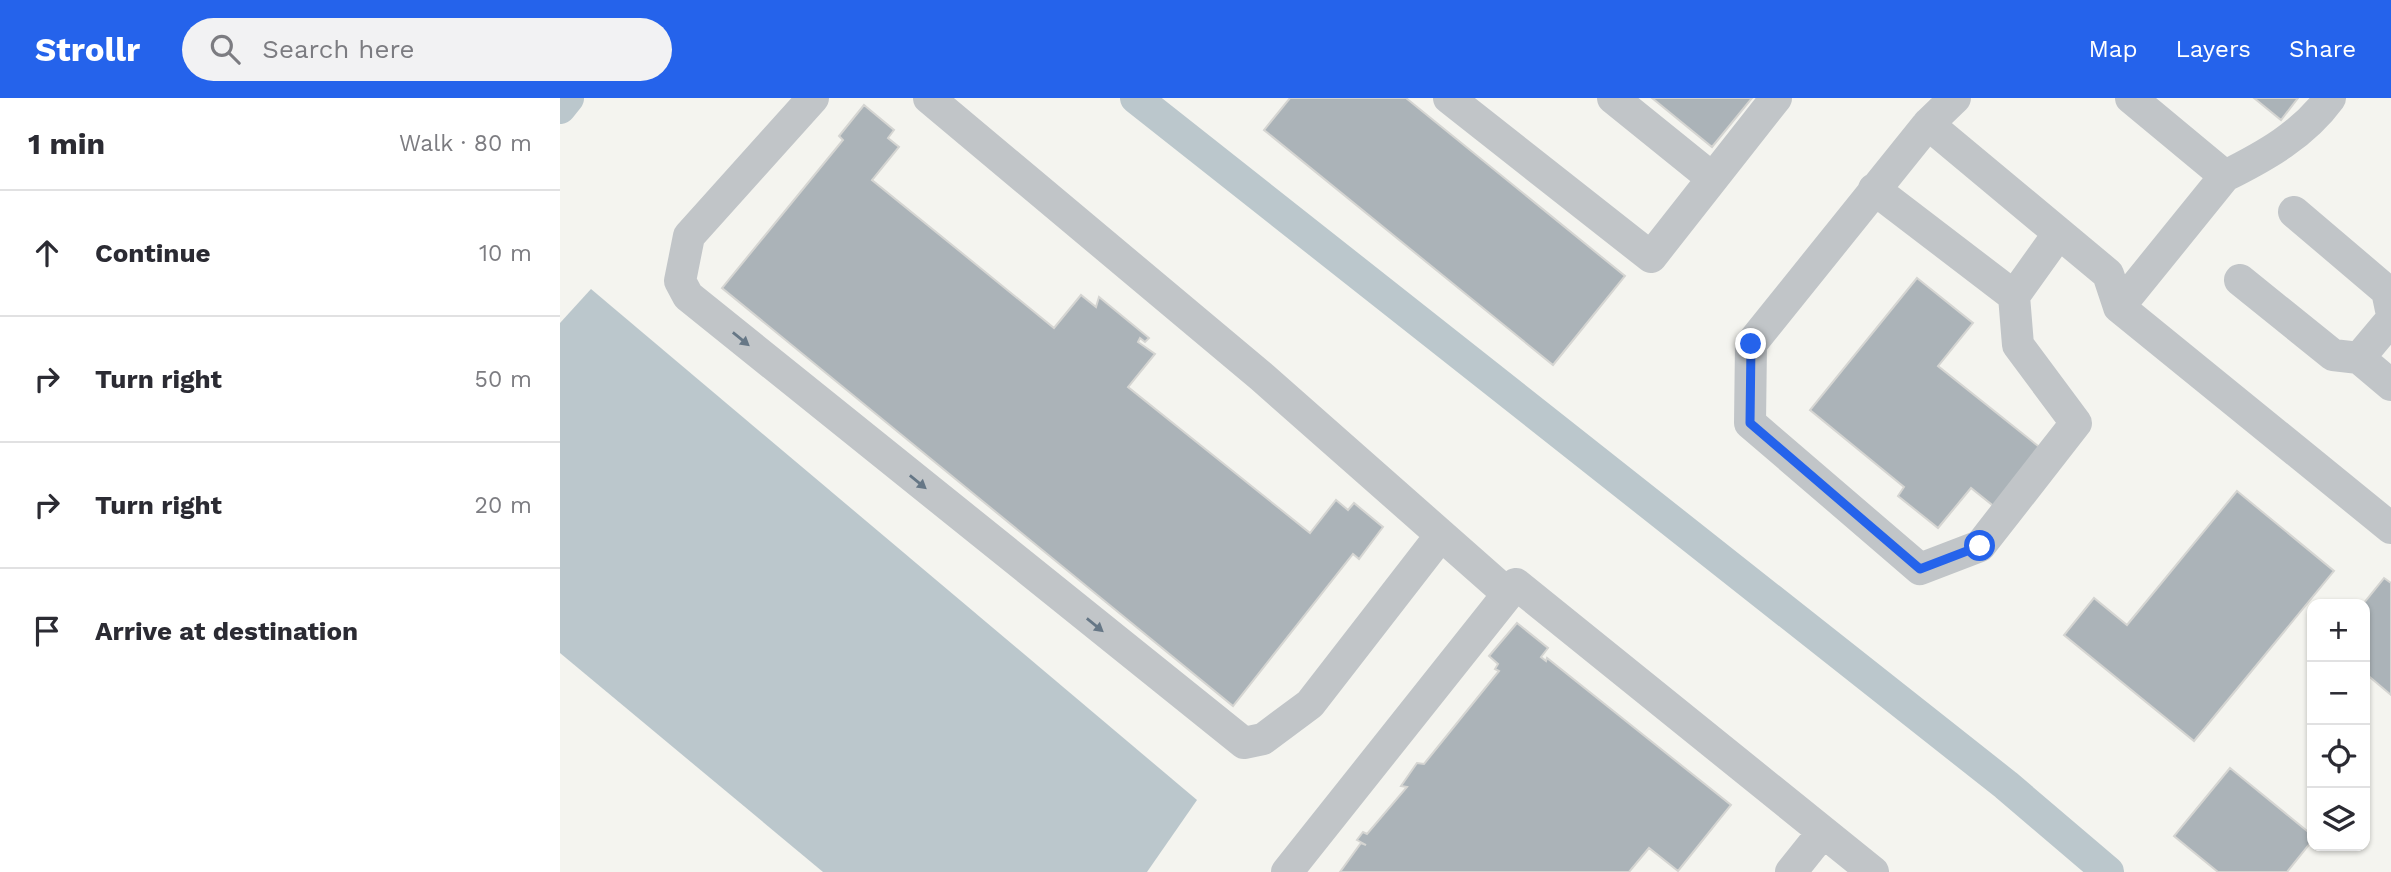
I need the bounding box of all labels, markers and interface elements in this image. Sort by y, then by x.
search box [182,18,672,81]
text: Strollr [35,30,140,69]
icon: search [206,30,244,68]
text: Search here [262,34,415,64]
text: Map [2089,35,2137,63]
text: Layers [2175,35,2251,63]
text: Share [2289,35,2356,63]
text: 1 min [28,126,105,161]
text: Walk · 80 m [399,130,532,157]
icon: ahead [28,234,66,272]
text: Continue [95,238,211,268]
text: 10 m [479,240,532,267]
route end [1735,328,1766,359]
one-way arrow [733,331,750,346]
icon: right [28,360,66,398]
text: Turn right [95,364,222,394]
text: 50 m [475,366,532,393]
one-way arrow [910,474,927,489]
icon: right [28,486,66,524]
text: Turn right [95,490,222,520]
text: 20 m [475,492,532,519]
route start [1964,530,1995,561]
map controls [2307,599,2370,851]
button: + [2307,599,2370,662]
icon: arrive [28,612,66,650]
text: Arrive at destination [95,616,358,646]
one-way arrow [1087,617,1104,632]
button: − [2307,662,2370,725]
button: locate [2307,725,2370,788]
button: layers [2307,788,2370,851]

